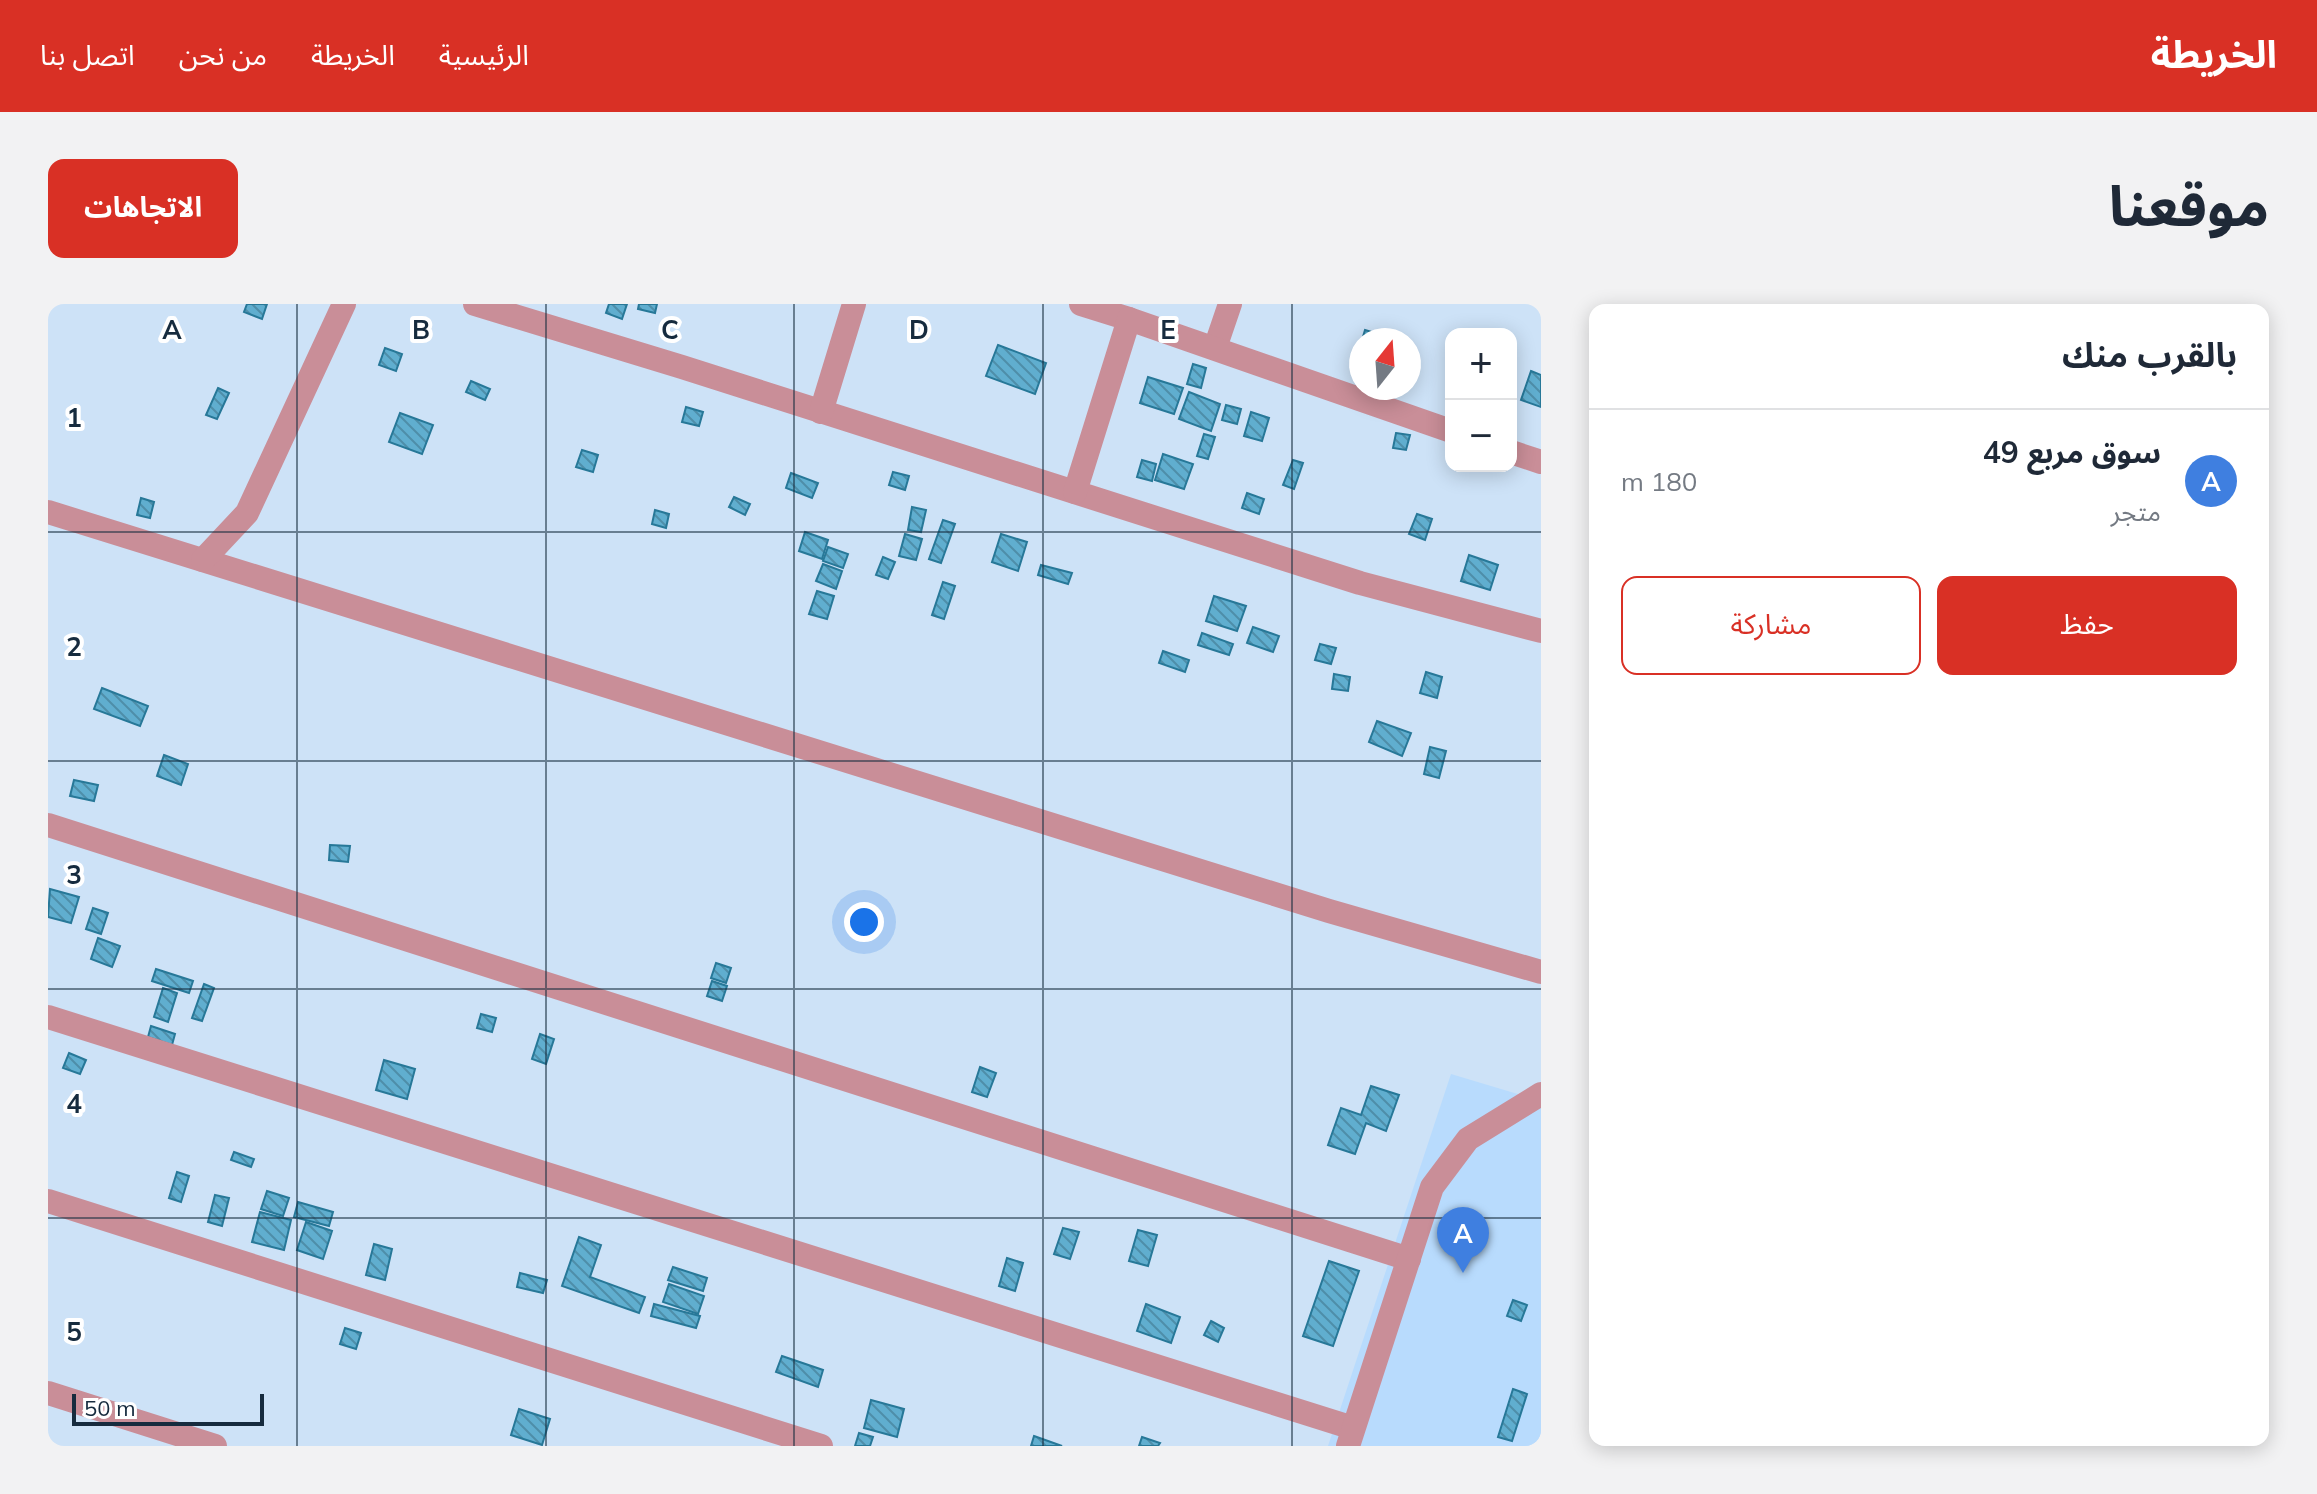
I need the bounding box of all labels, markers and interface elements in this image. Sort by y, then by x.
text: الخريطة [2151,30,2277,78]
text: اتصل بنا [40,37,135,72]
text: من نحن [179,37,267,72]
text: الخريطة [311,37,395,72]
text: الرئيسية [439,37,529,72]
button: الاتجاهات [48,159,238,258]
text: موقعنا [2109,170,2269,240]
text: A [162,313,182,346]
text: B [412,313,430,346]
text: C [661,313,679,346]
text: D [909,313,929,346]
text: E [1160,313,1176,346]
north arrow [1349,328,1421,400]
map controls [1445,328,1517,472]
button: + [1445,328,1517,400]
text: بالقرب منك [2062,333,2237,376]
button: − [1445,400,1517,472]
text: 1 [66,401,82,434]
text: سوق مربع 49 [1983,433,2161,471]
text: 180 m [1621,465,1697,498]
text: A [2201,465,2221,498]
text: متجر [2111,495,2161,528]
button: مشاركة [1621,576,1921,675]
button: حفظ [1937,576,2237,675]
text: 2 [66,630,82,663]
text: 3 [66,858,82,891]
your location [844,902,884,942]
text: 4 [66,1087,82,1120]
pin: A [1437,1207,1489,1273]
text: 5 [66,1315,82,1348]
scale bar [72,1390,264,1426]
text: 50 m [84,1394,135,1422]

